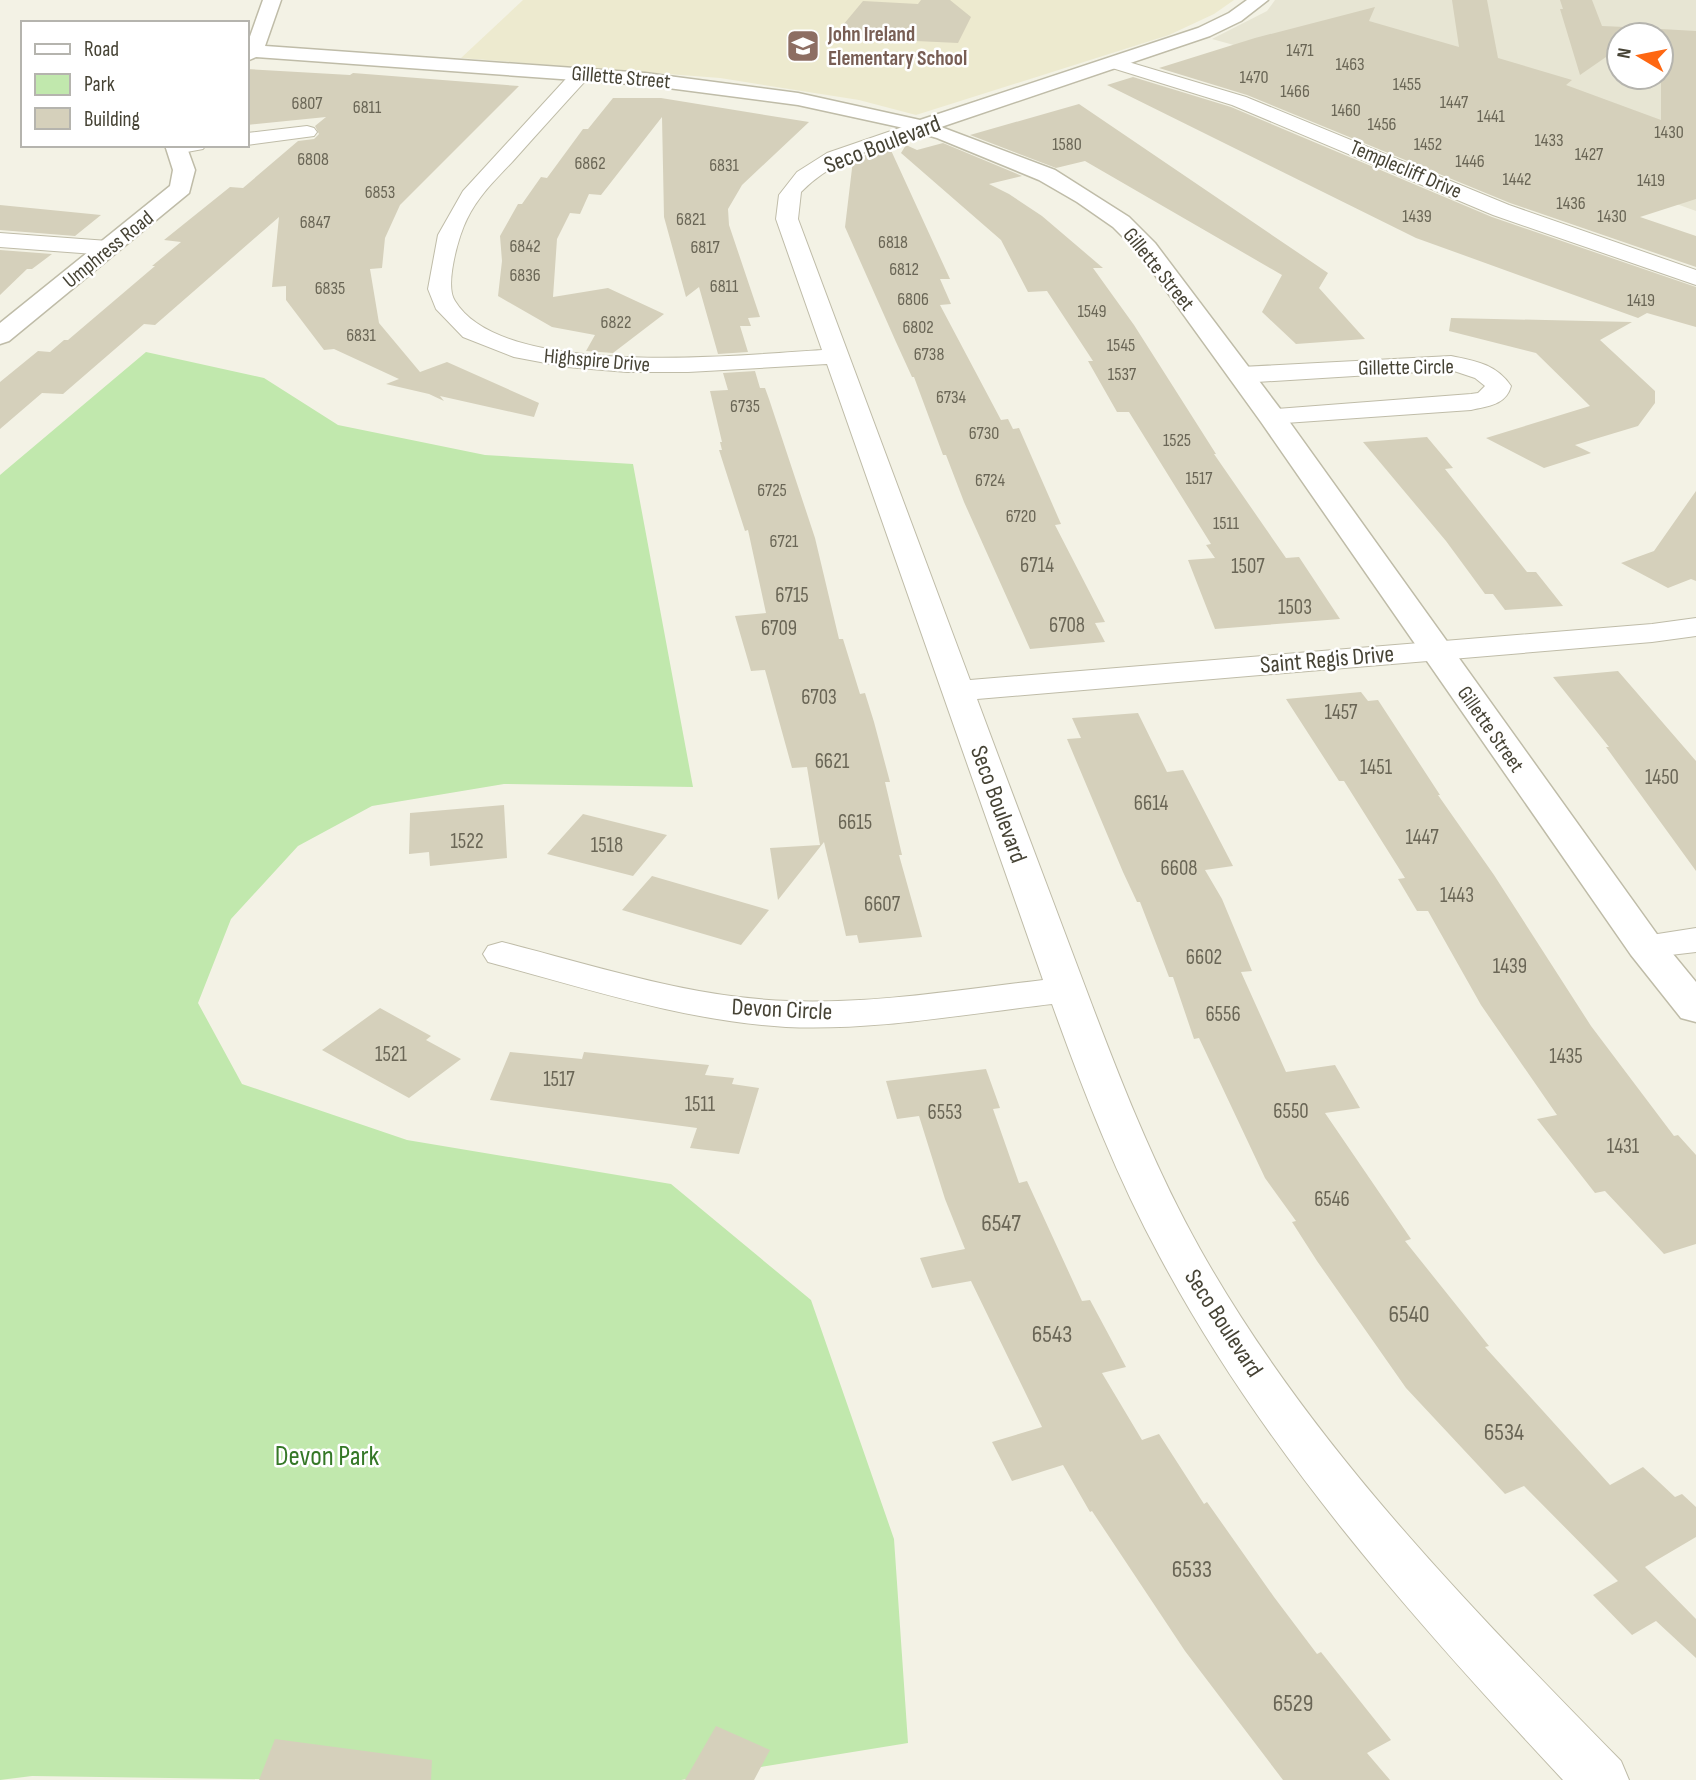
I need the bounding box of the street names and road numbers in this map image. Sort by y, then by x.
street label: Gillette Street [570,61,672,94]
street label: Seco Boulevard [820,109,945,180]
street label: Templecliff Drive [1346,135,1465,204]
street label: Umphress Road [58,205,158,293]
street label: Gillette Street [1118,223,1200,316]
street label: Highspire Drive [543,343,651,378]
street label: Gillette Circle [1358,354,1454,381]
street label: Saint Regis Drive [1259,639,1395,680]
street label: Gillette Street [1452,681,1529,777]
street label: Seco Boulevard [964,742,1033,867]
street label: Devon Circle [731,992,833,1027]
street label: Seco Boulevard [1178,1264,1269,1383]

